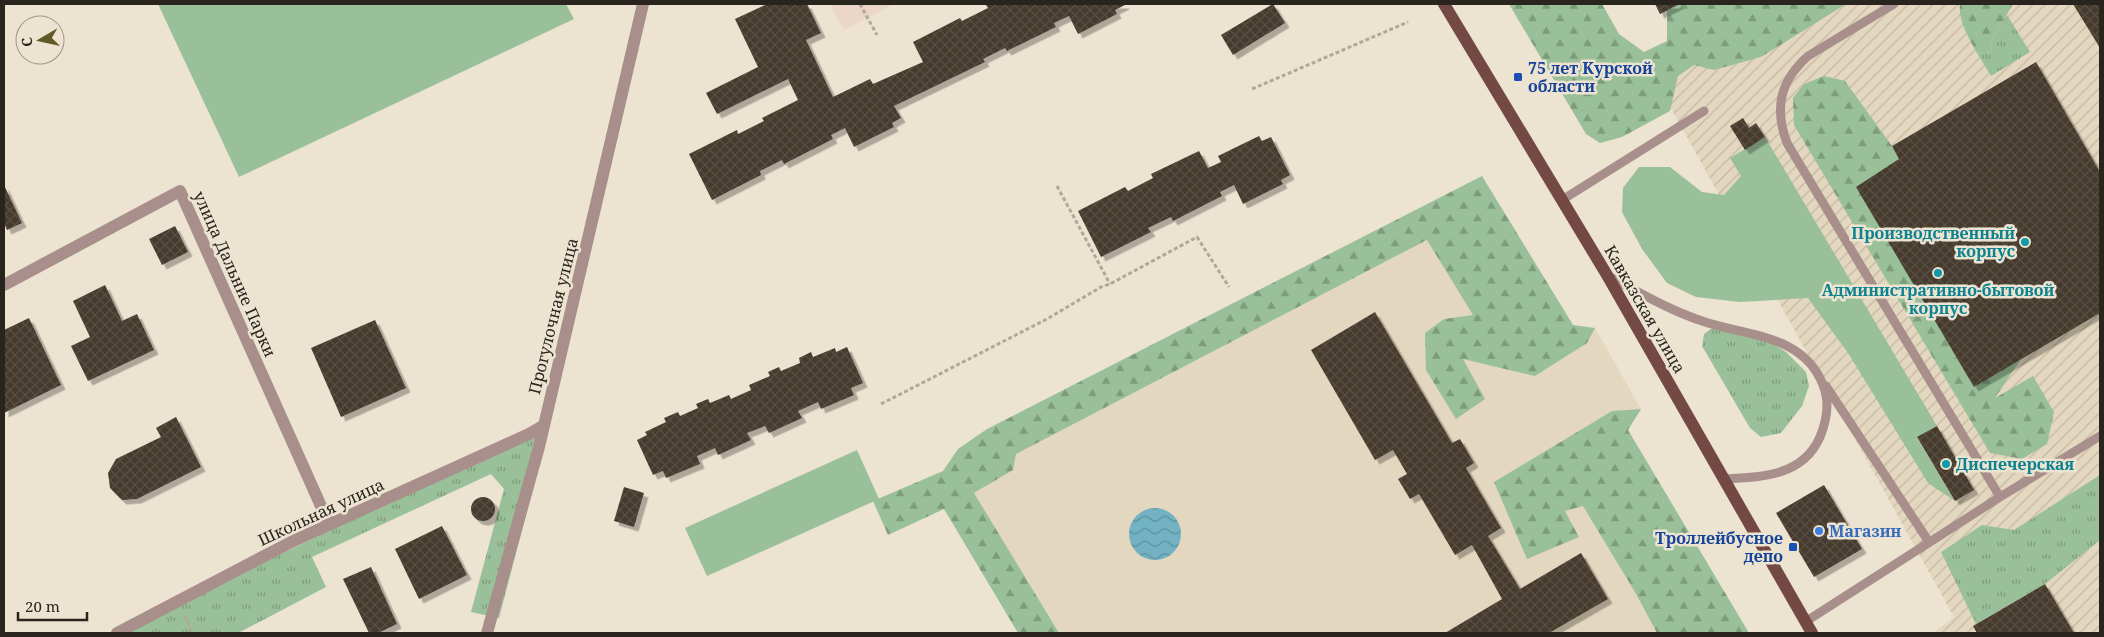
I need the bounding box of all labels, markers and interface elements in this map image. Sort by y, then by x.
north arrow [15,15,65,65]
text: С [17,36,37,48]
place label: 75 лет Курской области [1528,57,1653,97]
marker: 75 лет Курской области [1512,71,1524,83]
street label: улица Дальние Парки [188,188,282,361]
place label: Производственный корпус [1851,222,2015,262]
street label: Прогулочная улица [523,236,583,396]
marker: Производственный корпус [2019,236,2031,248]
street label: Кавказская улица [1599,241,1691,377]
marker: Административно-бытовой корпус [1932,267,1944,279]
place label: Административно-бытовой корпус [1822,279,2054,319]
place label: Диспечерская [1956,453,2075,475]
marker: Диспечерская [1940,458,1952,470]
street label: Школьная улица [254,473,388,551]
place label: Магазин [1829,520,1902,542]
marker: Магазин [1813,525,1825,537]
place label: Троллейбусное депо [1655,527,1783,567]
marker: Троллейбусное депо [1787,541,1799,553]
scale bar [18,590,86,622]
text: 20 m [25,596,60,616]

